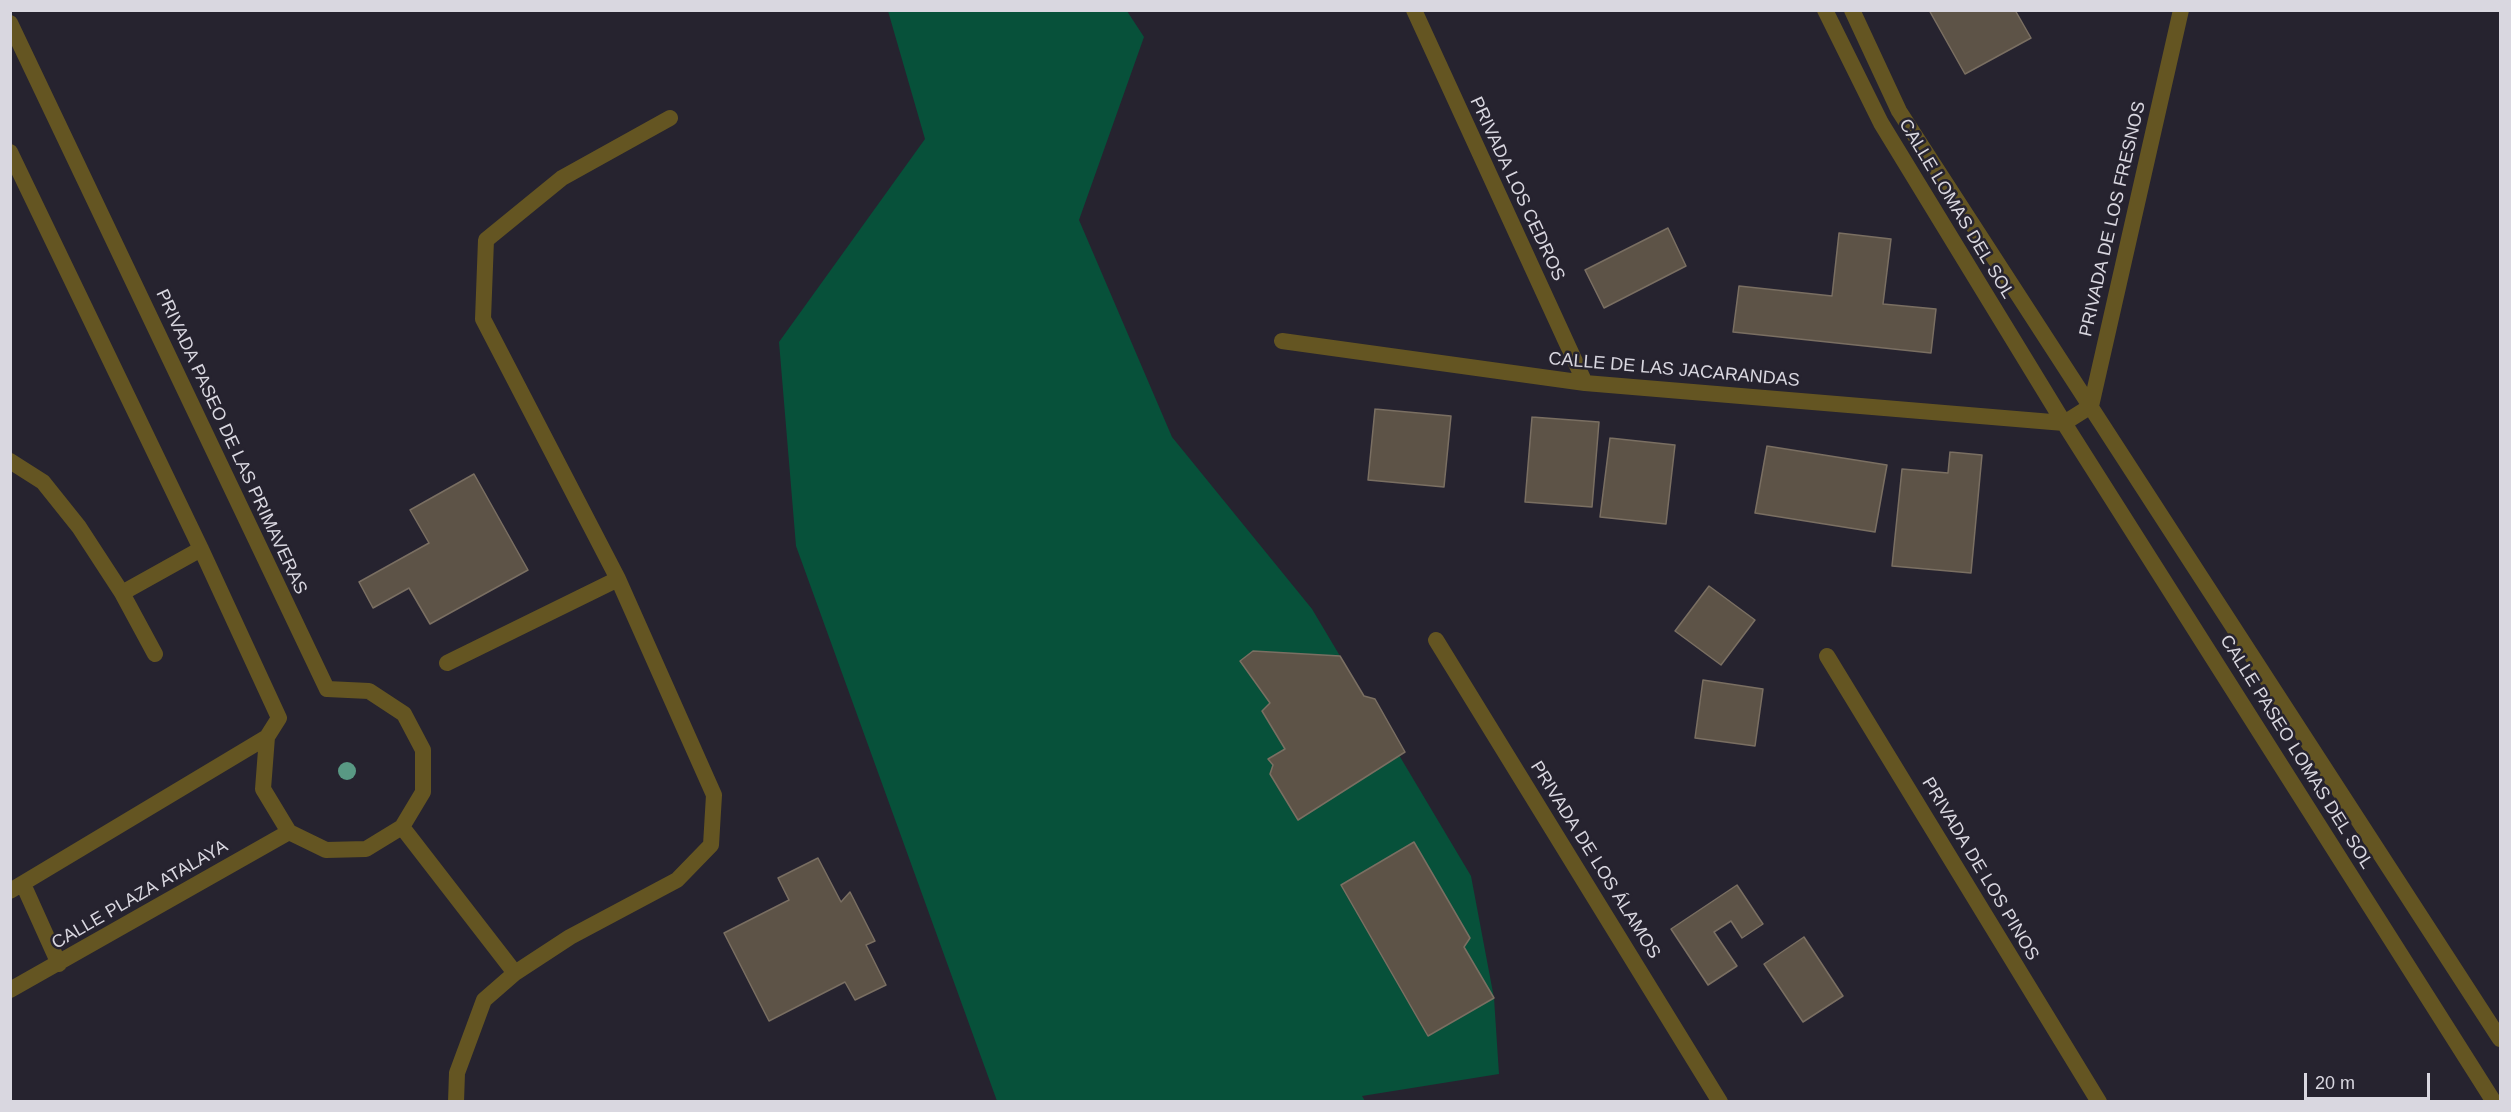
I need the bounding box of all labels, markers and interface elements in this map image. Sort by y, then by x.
street label: PRIVADA LOS CEDROS [1465,93,1569,285]
street label: PRIVADA DE LOS FRESNOS [2075,99,2151,339]
street label: CALLE LOMAS DEL SOL [1894,115,2018,303]
street label: PRIVADA PASEO DE LAS PRIMAVERAS [151,286,311,598]
street label: CALLE DE LAS JACARANDAS [1547,348,1801,392]
street label: CALLE PASEO LOMAS DEL SOL [2215,631,2377,873]
street label: PRIVADA DE LOS ÁLAMOS [1525,757,1665,963]
street label: PRIVADA DE LOS PINOS [1917,774,2043,964]
street label: CALLE PLAZA ATALAYA [48,836,232,954]
scale bar [2307,1061,2433,1099]
text: 20 m [2315,1073,2355,1093]

